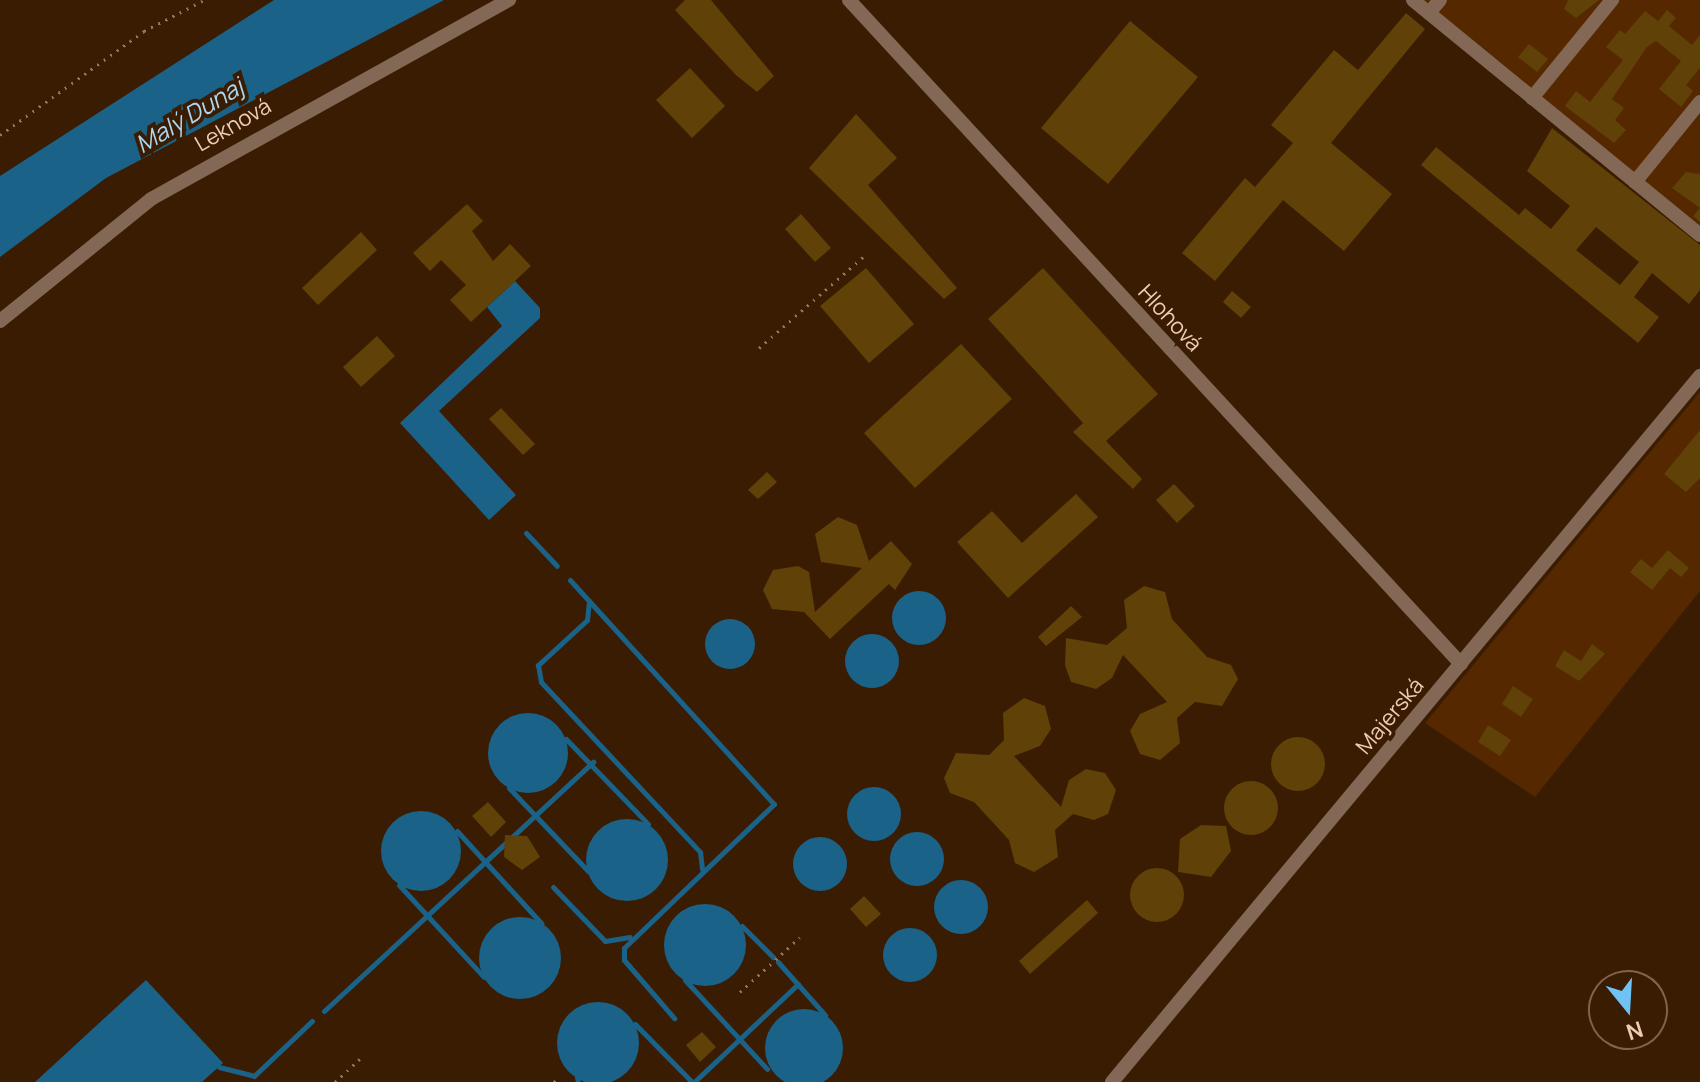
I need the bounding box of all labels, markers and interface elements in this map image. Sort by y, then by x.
water label: Malý Dunaj [130,72,248,158]
street label: Leknová [190,93,276,157]
street label: Hlohová [1133,279,1207,357]
street label: Majerská [1351,673,1429,759]
north arrow [1588,970,1668,1050]
text: N [1623,1014,1647,1048]

